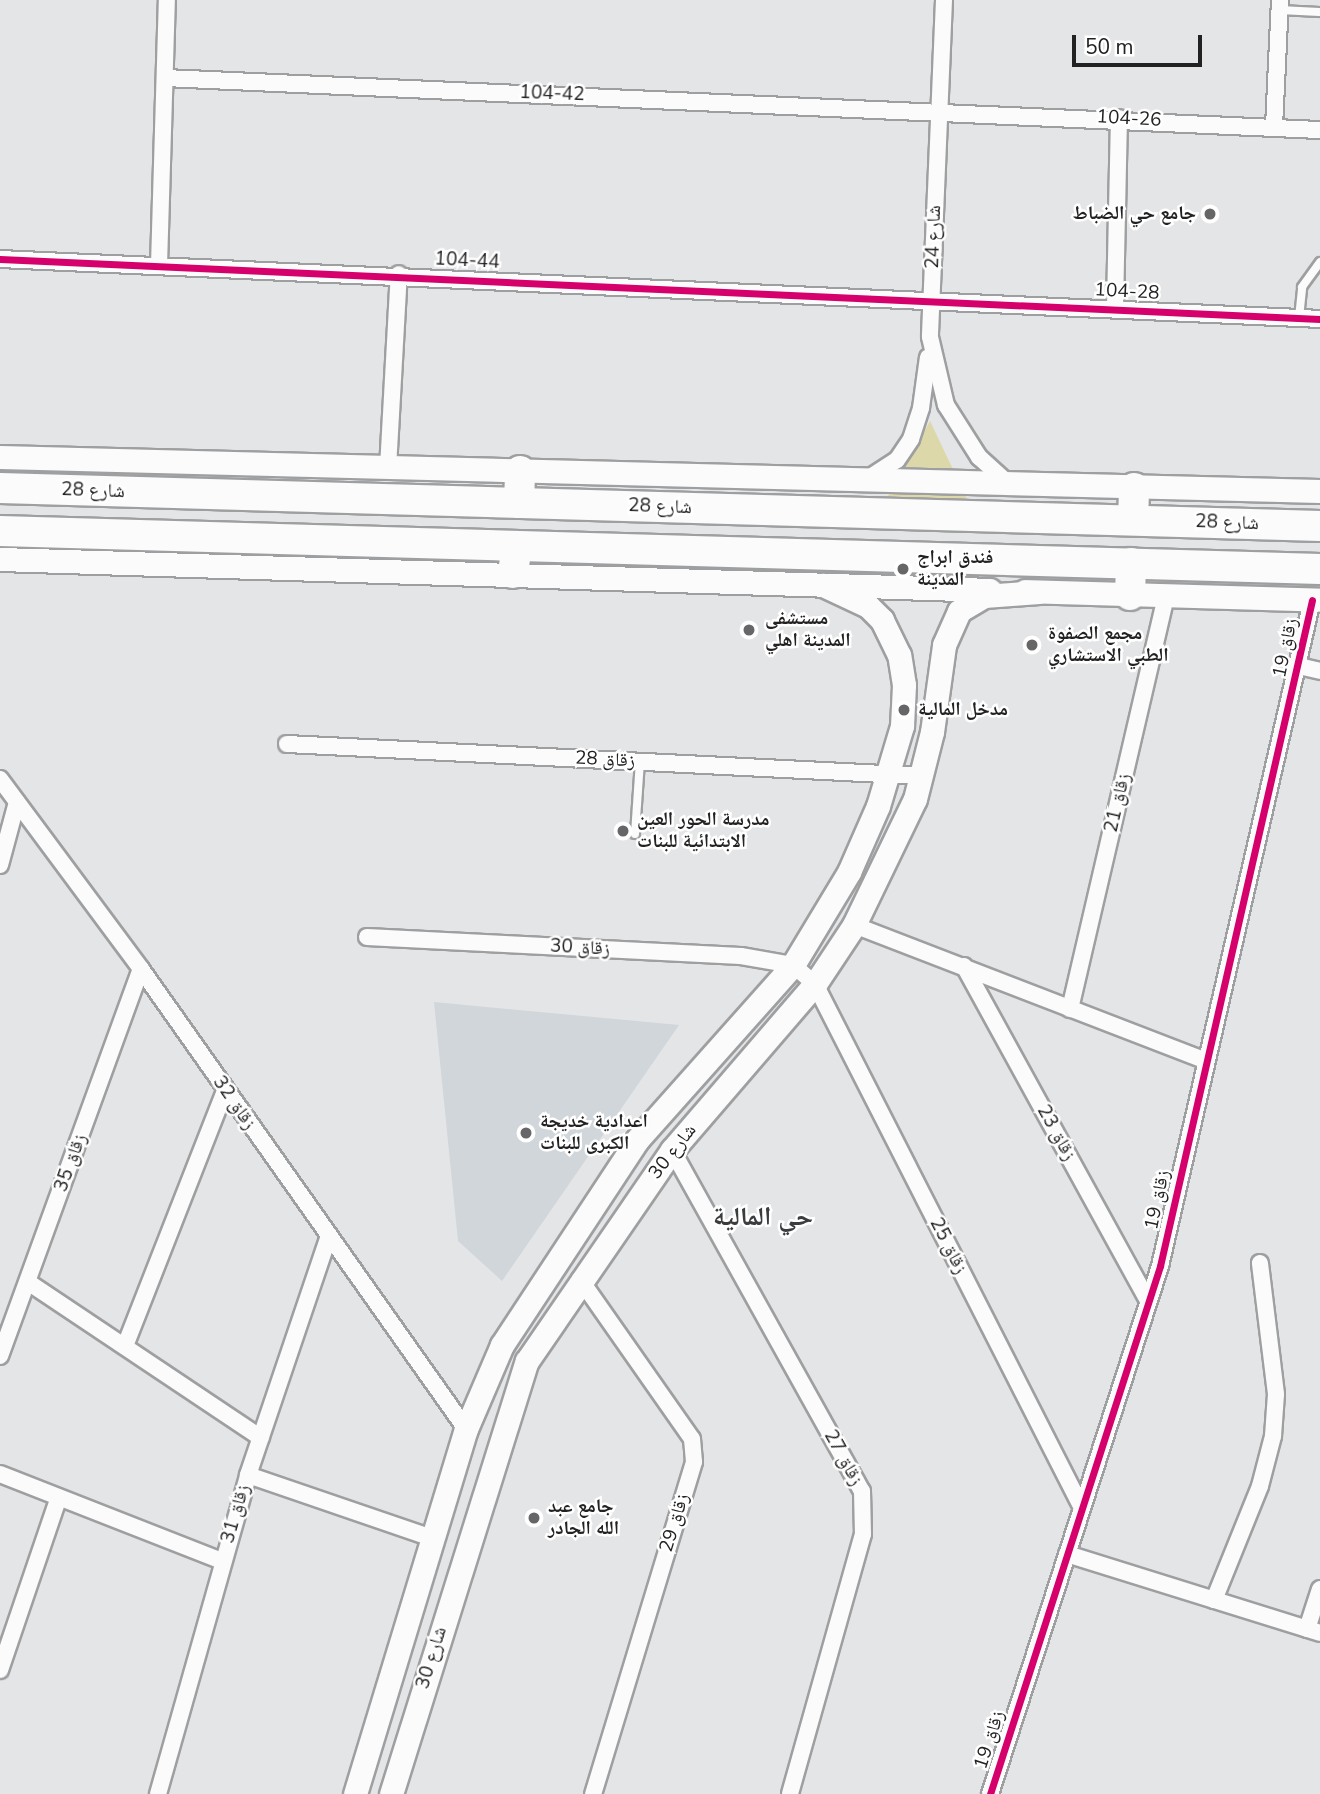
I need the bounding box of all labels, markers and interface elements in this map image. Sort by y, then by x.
scale bar [1075,21,1204,65]
text: 50 m [1085,33,1134,61]
street label: 104-42 [519,81,585,107]
street label: 104-26 [1096,106,1162,132]
place label: جامع حي الضباط [1073,203,1196,225]
street label: شارع 24 [921,205,947,269]
marker: جامع حي الضباط [1202,206,1218,222]
street label: 104-44 [434,248,500,274]
street label: 104-28 [1094,279,1160,305]
street label: شارع 28 [61,478,125,504]
street label: شارع 28 [628,494,692,520]
street label: شارع 28 [1195,510,1259,536]
place label: فندق ابراج المدينة [917,547,993,591]
marker: فندق ابراج المدينة [895,561,911,577]
place label: مستشفى المدينة اهلي [765,608,851,652]
street label: زقاق 19 [1269,616,1303,680]
marker: مستشفى المدينة اهلي [739,620,759,640]
place label: مجمع الصفوة الطبي الاستشاري [1048,623,1169,667]
marker: مجمع الصفوة الطبي الاستشاري [1022,635,1042,655]
place label: مدخل المالية [918,699,1008,721]
marker: مدخل المالية [896,702,912,718]
street label: زقاق 28 [574,747,636,773]
street label: زقاق 21 [1100,771,1136,835]
place label: مدرسة الحور العين الابتدائية للبنات [637,809,769,853]
marker: مدرسة الحور العين الابتدائية للبنات [615,823,631,839]
street label: زقاق 30 [549,935,611,961]
street label: زقاق 32 [207,1072,261,1134]
street label: زقاق 23 [1031,1101,1081,1165]
place label: اعدادية خديجة الكبرى للبنات [540,1111,648,1155]
street label: شارع 30 [644,1120,702,1184]
marker: اعدادية خديجة الكبرى للبنات [518,1125,534,1141]
street label: زقاق 35 [50,1131,92,1195]
street label: زقاق 19 [1141,1168,1175,1232]
district label: حي المالية [713,1201,813,1233]
street label: زقاق 25 [924,1214,972,1278]
street label: زقاق 27 [818,1426,868,1490]
street label: زقاق 31 [217,1482,255,1546]
street label: زقاق 29 [655,1491,695,1555]
place label: جامع عبد الله الجادر [548,1496,619,1540]
marker: جامع عبد الله الجادر [526,1510,542,1526]
street label: شارع 30 [412,1624,452,1692]
street label: زقاق 19 [970,1708,1010,1772]

